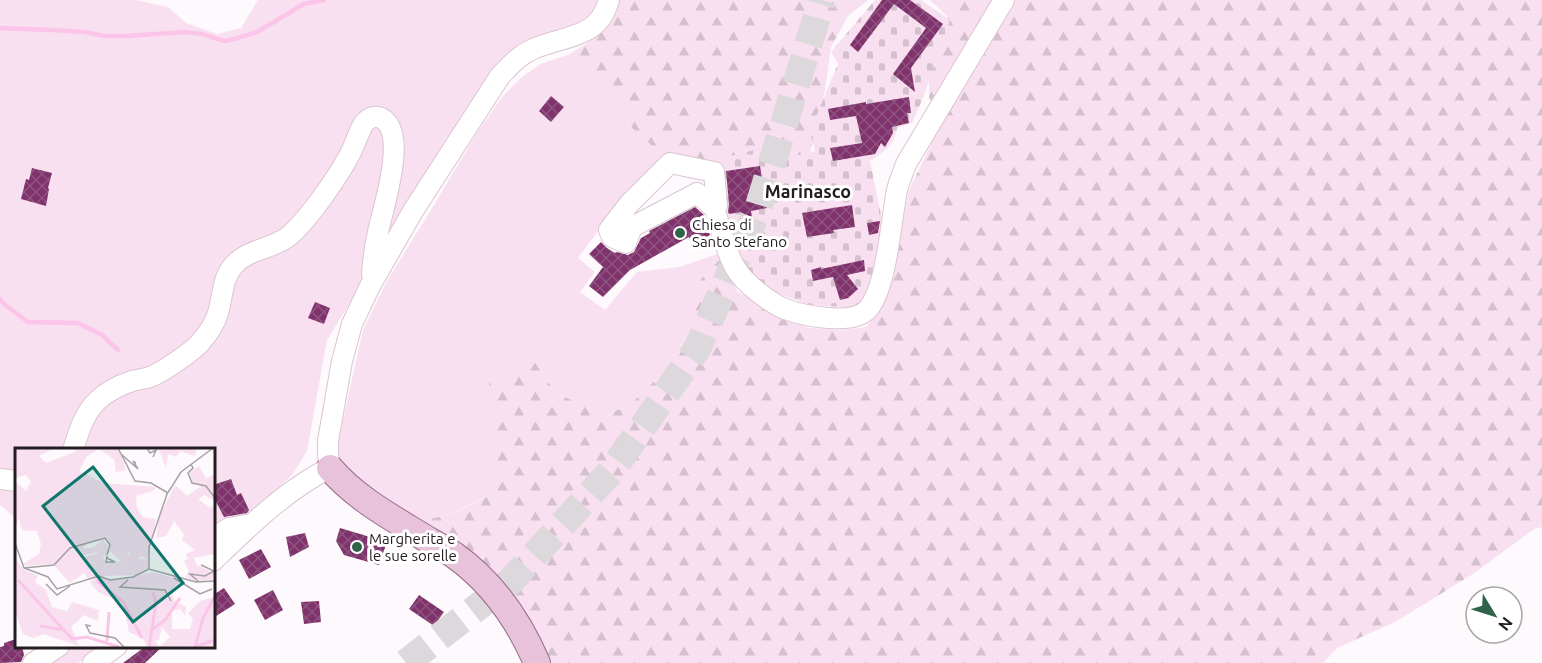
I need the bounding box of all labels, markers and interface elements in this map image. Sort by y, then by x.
district label: Marinasco [765,181,851,201]
place label: Chiesa di Santo Stefano [692,216,787,250]
marker: Chiesa di Santo Stefano [673,226,687,240]
inset map [15,448,214,648]
place label: Margherita e le sue sorelle [369,530,457,564]
marker: Margherita e le sue sorelle [350,540,364,554]
north arrow [1464,585,1524,645]
text: N [1495,614,1517,634]

